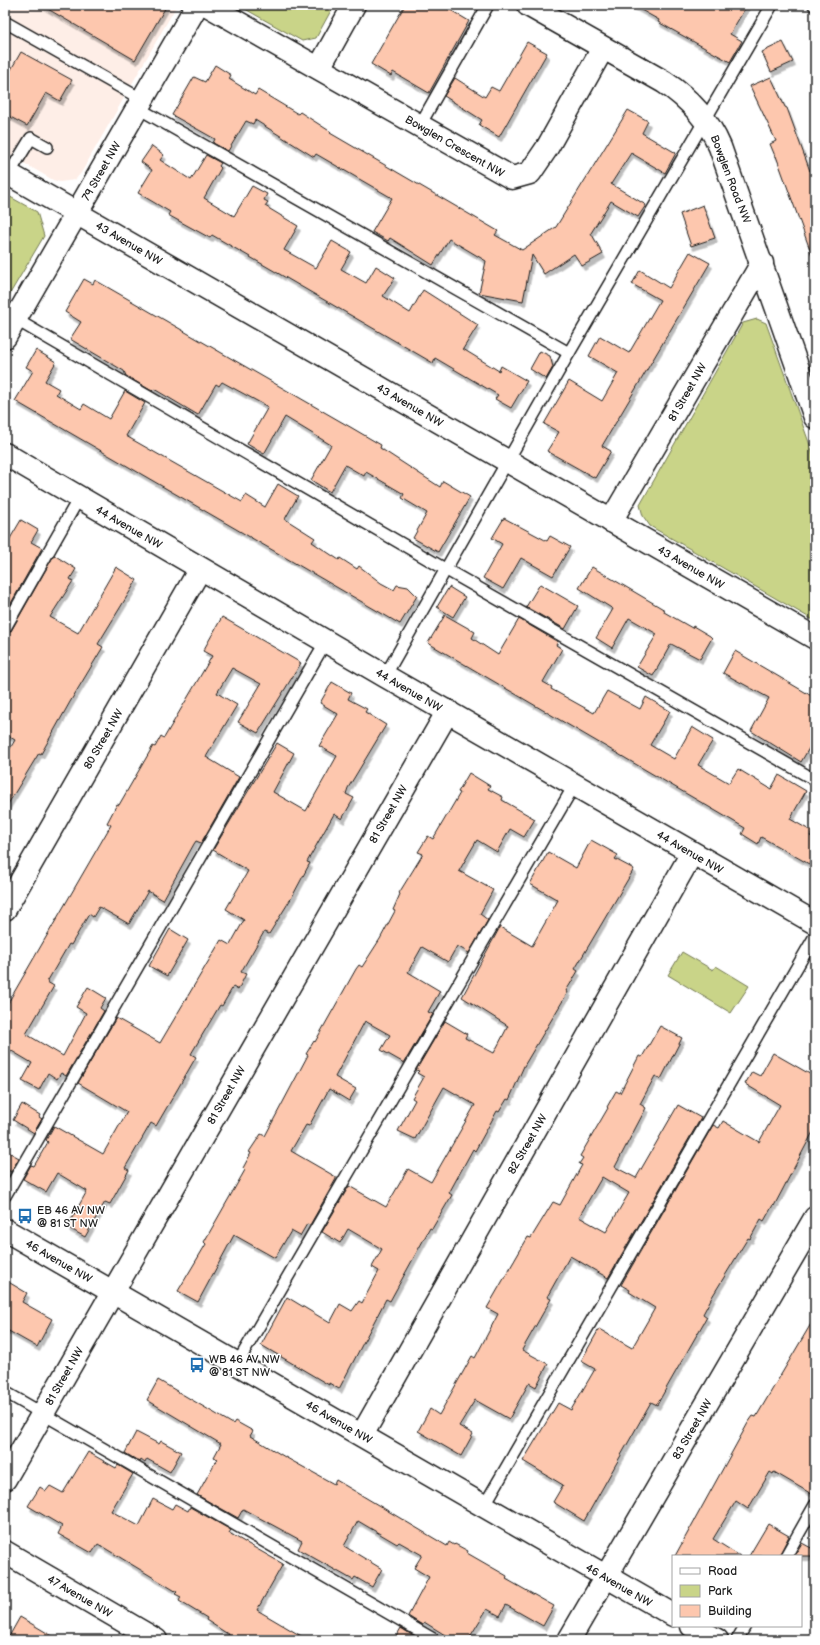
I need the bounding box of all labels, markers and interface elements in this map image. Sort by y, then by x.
street label: Bowglen Crescent NW [403,113,507,180]
street label: Bowglen Road NW [708,133,753,225]
street label: 79 Street NW [79,139,124,203]
street label: 43 Avenue NW [93,219,164,268]
street label: 81 Street NW [666,361,709,424]
street label: 43 Avenue NW [374,381,445,430]
street label: 44 Avenue NW [93,503,164,552]
street label: 43 Avenue NW [655,543,726,592]
street label: 44 Avenue NW [373,666,444,715]
street label: 80 Street NW [81,707,126,772]
street label: 81 Street NW [367,783,410,846]
street label: 44 Avenue NW [654,828,725,877]
street label: 81 Street NW [205,1064,248,1127]
street label: 82 Street NW [505,1112,550,1177]
place label: EB 46 AV NW @ 81 ST NW [37,1204,105,1230]
bus stop icon: EB 46 AV NW @ 81 ST NW [16,1207,34,1225]
street label: 46 Avenue NW [23,1237,94,1286]
street label: 81 Street NW [43,1345,86,1408]
place label: WB 46 AV NW @ 81 ST NW [209,1353,280,1379]
bus stop icon: WB 46 AV NW @ 81 ST NW [188,1356,206,1374]
street label: 83 Street NW [670,1397,715,1462]
street label: 46 Avenue NW [303,1398,374,1447]
legend [672,1555,802,1627]
street label: 46 Avenue NW [583,1561,654,1610]
text: Road [708,1564,737,1579]
street label: 47 Avenue NW [45,1573,114,1620]
text: Park [708,1584,732,1599]
text: Building [708,1604,752,1619]

